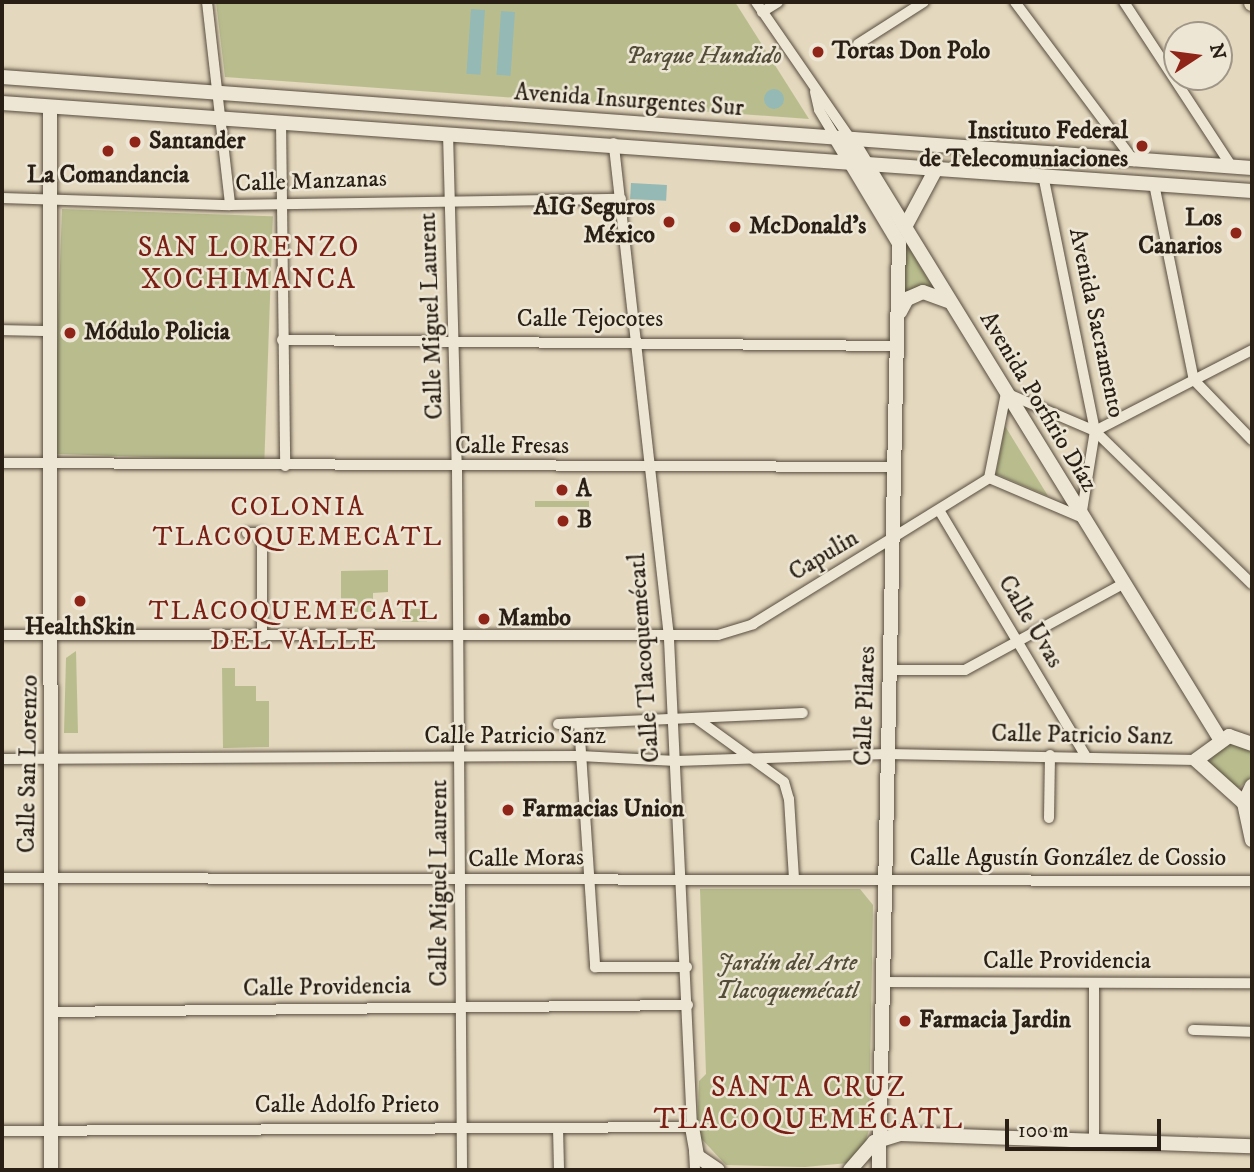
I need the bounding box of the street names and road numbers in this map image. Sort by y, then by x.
street label: Avenida Insurgentes Sur [513,79,745,123]
street label: Calle Manzanas [235,165,387,199]
street label: Calle Miguel Laurent [414,212,450,420]
street label: Avenida Sacramento [1062,226,1130,420]
street label: Calle Tejocotes [517,306,663,334]
street label: Avenida Porfirio Díaz [973,307,1103,497]
street label: Calle Fresas [455,433,569,461]
street label: Capulin [784,524,864,588]
street label: Calle Tlacoquemécatl [623,552,667,764]
street label: Calle Uvas [991,571,1069,673]
street label: Calle Pilares [850,646,882,766]
street label: Calle San Lorenzo [13,675,45,853]
street label: Calle Patricio Sanz [991,720,1173,752]
street label: Calle Patricio Sanz [424,723,606,751]
street label: Calle Miguel Laurent [426,779,454,987]
street label: Calle Moras [468,844,584,874]
street label: Calle Agustín González de Cossio [910,845,1226,873]
street label: Calle Providencia [983,948,1151,976]
street label: Calle Providencia [243,972,411,1004]
street label: Calle Adolfo Prieto [255,1092,439,1120]

